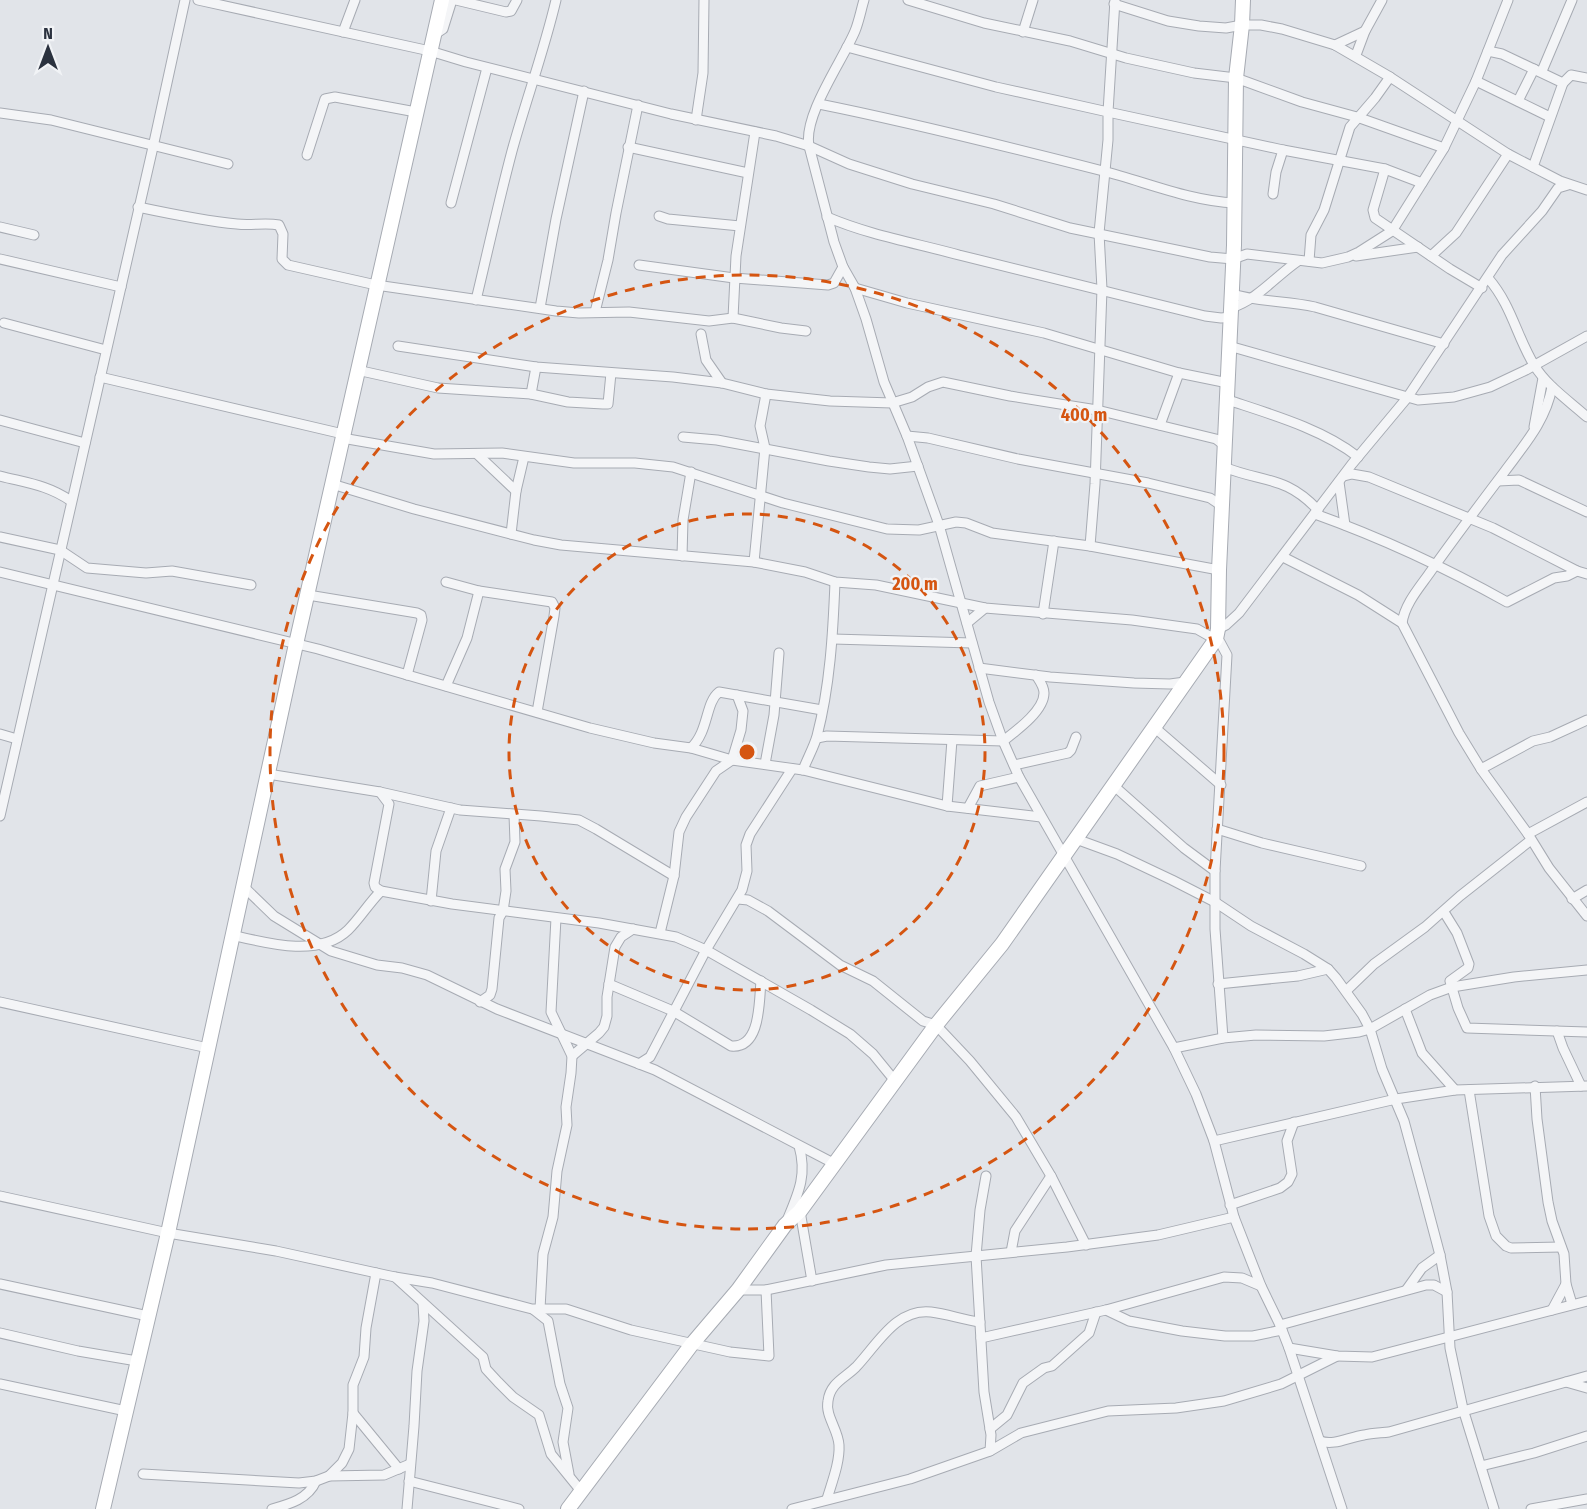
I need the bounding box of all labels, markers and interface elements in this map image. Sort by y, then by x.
north arrow [18,18,78,78]
text: N [43,24,53,43]
text: 400 m [1061,404,1107,426]
text: 200 m [891,573,938,595]
centre of rings [737,742,757,762]

